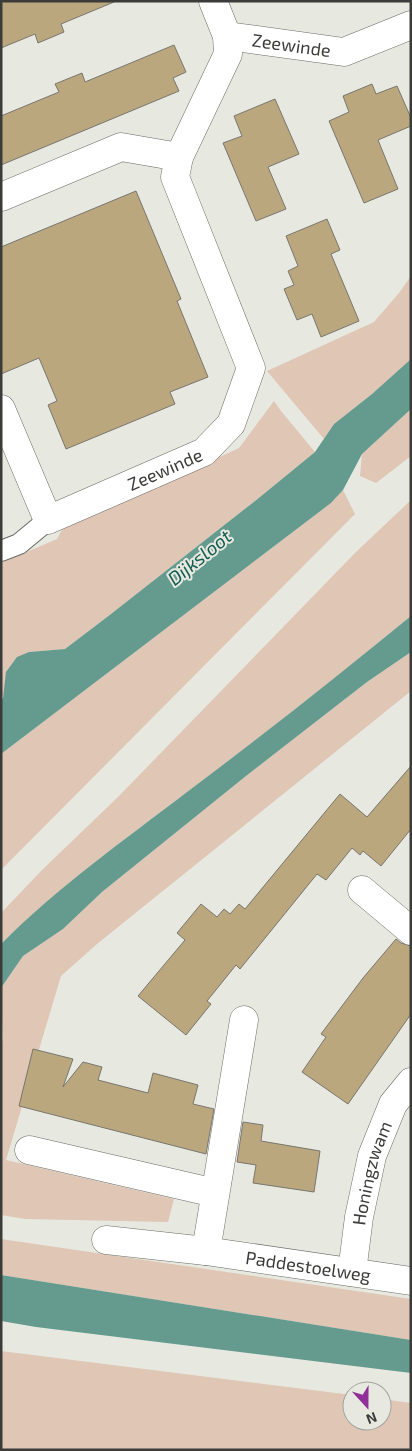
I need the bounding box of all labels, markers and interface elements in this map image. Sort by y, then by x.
street label: Zeewinde [251,29,332,61]
street label: Zeewinde [124,443,206,495]
water label: Dijksloot [162,524,236,590]
street label: Honingzwam [347,1118,396,1226]
street label: Paddestoelweg [244,1246,372,1286]
north arrow [342,1381,392,1431]
text: N [364,1409,380,1428]

